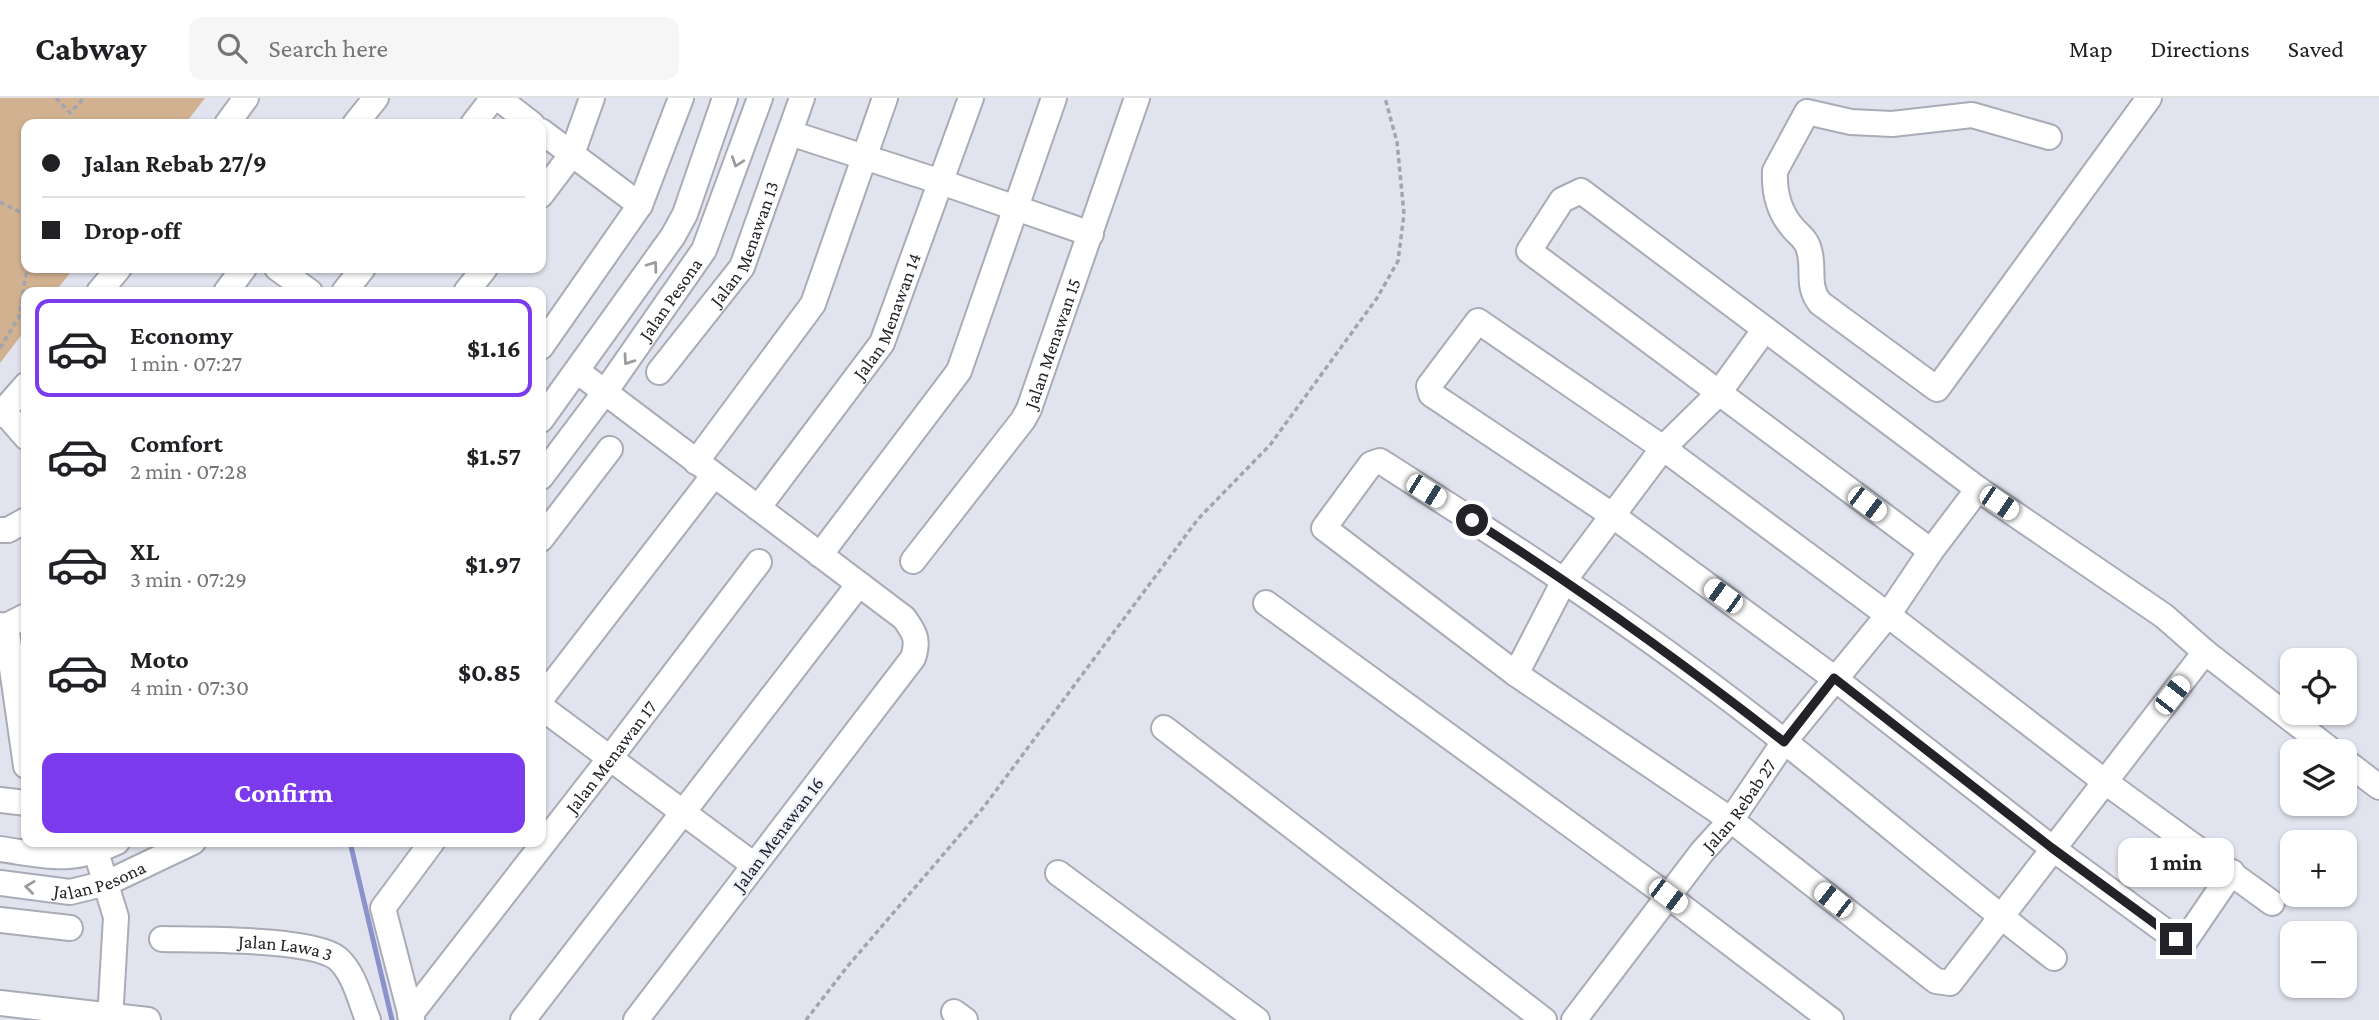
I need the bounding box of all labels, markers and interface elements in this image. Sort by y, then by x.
search box [189,17,679,80]
icon: search [213,29,251,67]
text: Cabway [35,30,147,67]
text: Search here [269,34,388,63]
text: Map [2069,35,2113,62]
text: Directions [2151,35,2250,62]
text: Saved [2288,35,2344,62]
text: Jalan Rebab 27/9 [84,149,267,178]
one-way arrow [731,156,745,168]
street label: Jalan Menawan 13 [704,178,782,311]
text: Drop-off [84,216,181,245]
street label: Jalan Menawan 14 [847,250,924,385]
street label: Jalan Pesona [633,253,706,346]
one-way arrow [645,261,657,274]
street label: Jalan Menawan 15 [1019,275,1084,413]
icon: car [46,317,109,380]
text: Economy [130,321,233,350]
text: $1.16 [467,334,521,363]
text: 1 min · 07:27 [130,350,242,376]
one-way arrow [624,352,636,365]
icon: car [46,425,109,488]
text: Comfort [130,429,223,458]
text: $1.57 [466,442,521,471]
text: 2 min · 07:28 [130,458,248,484]
car [1403,471,1450,511]
car [1844,483,1891,525]
car [1976,483,2023,523]
route start [1456,504,1488,536]
icon: car [46,533,109,596]
text: XL [130,537,159,566]
text: $1.97 [465,550,521,579]
text: 3 min · 07:29 [130,566,247,592]
car [1700,575,1747,617]
icon: car [46,641,109,704]
text: Moto [130,645,189,674]
map controls [2280,648,2357,998]
button: locate [2280,648,2357,725]
text: $0.85 [458,658,521,687]
car [2151,672,2194,718]
text: 4 min · 07:30 [130,674,249,700]
street label: Jalan Menawan 17 [559,696,661,819]
button: layers [2280,739,2357,816]
button: Confirm [42,753,525,833]
street label: Jalan Rebab 27 [1696,755,1780,857]
street label: Jalan Menawan 16 [727,773,828,897]
button: + [2280,830,2357,907]
callout: 1 min [2118,838,2234,886]
text: 1 min [2150,849,2202,875]
street label: Jalan Pesona [51,856,149,903]
car [1645,875,1692,917]
car [1810,879,1857,921]
one-way arrow [24,880,35,895]
button: − [2280,921,2357,998]
route end [2160,923,2192,955]
street label: Jalan Lawa 3 [236,930,336,965]

